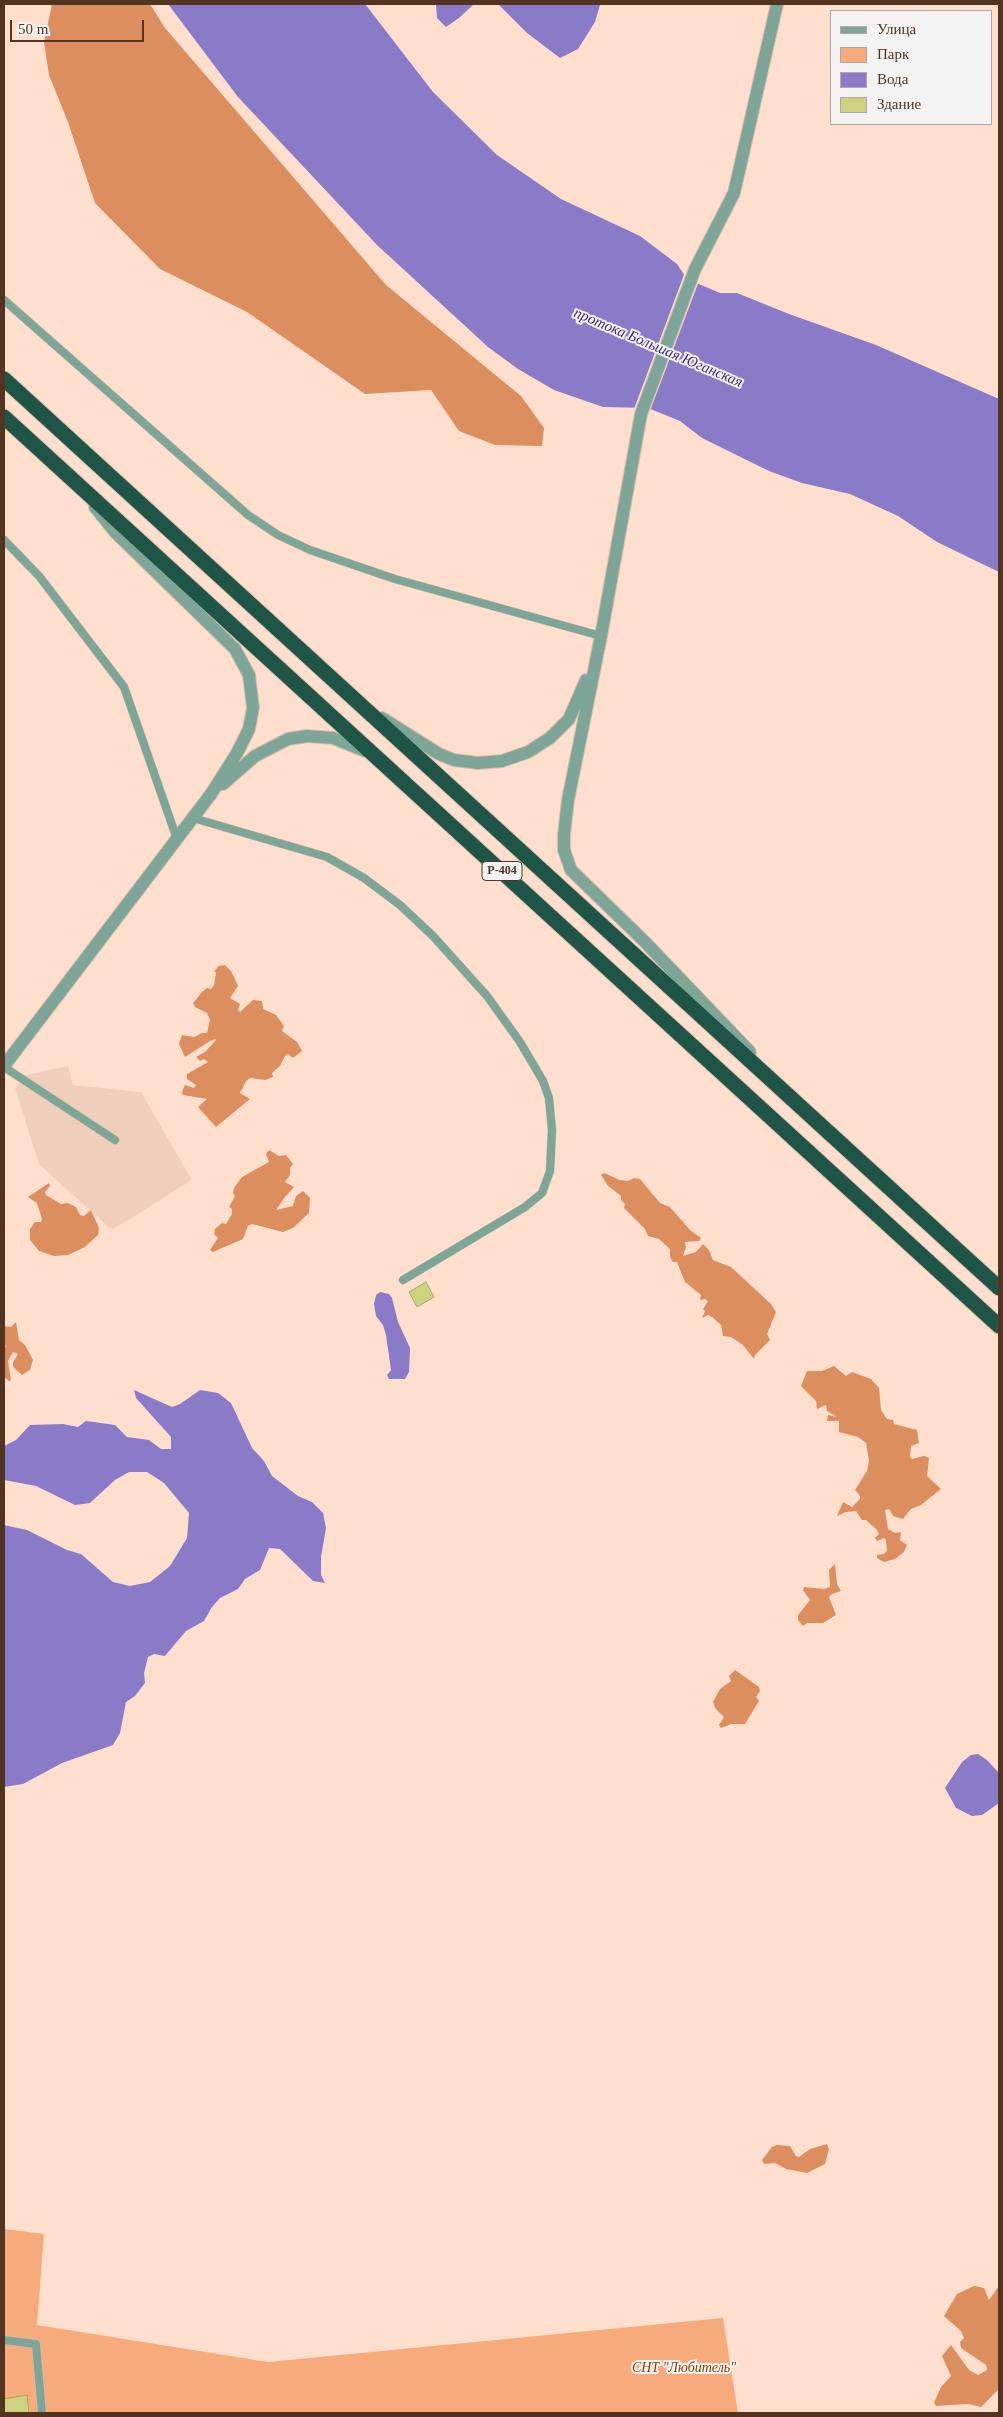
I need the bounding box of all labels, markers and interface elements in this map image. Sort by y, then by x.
scale bar [12,10,146,42]
legend [830,10,993,125]
text: 50 m [18,21,48,37]
text: Улица [877,21,916,37]
text: Парк [877,46,909,62]
text: Вода [877,71,908,87]
text: Здание [877,96,921,112]
water label: протока Большая Юганская [571,304,745,392]
road number: Р-404 [482,861,522,880]
park label: СНТ "Любитель" [632,2360,736,2376]

